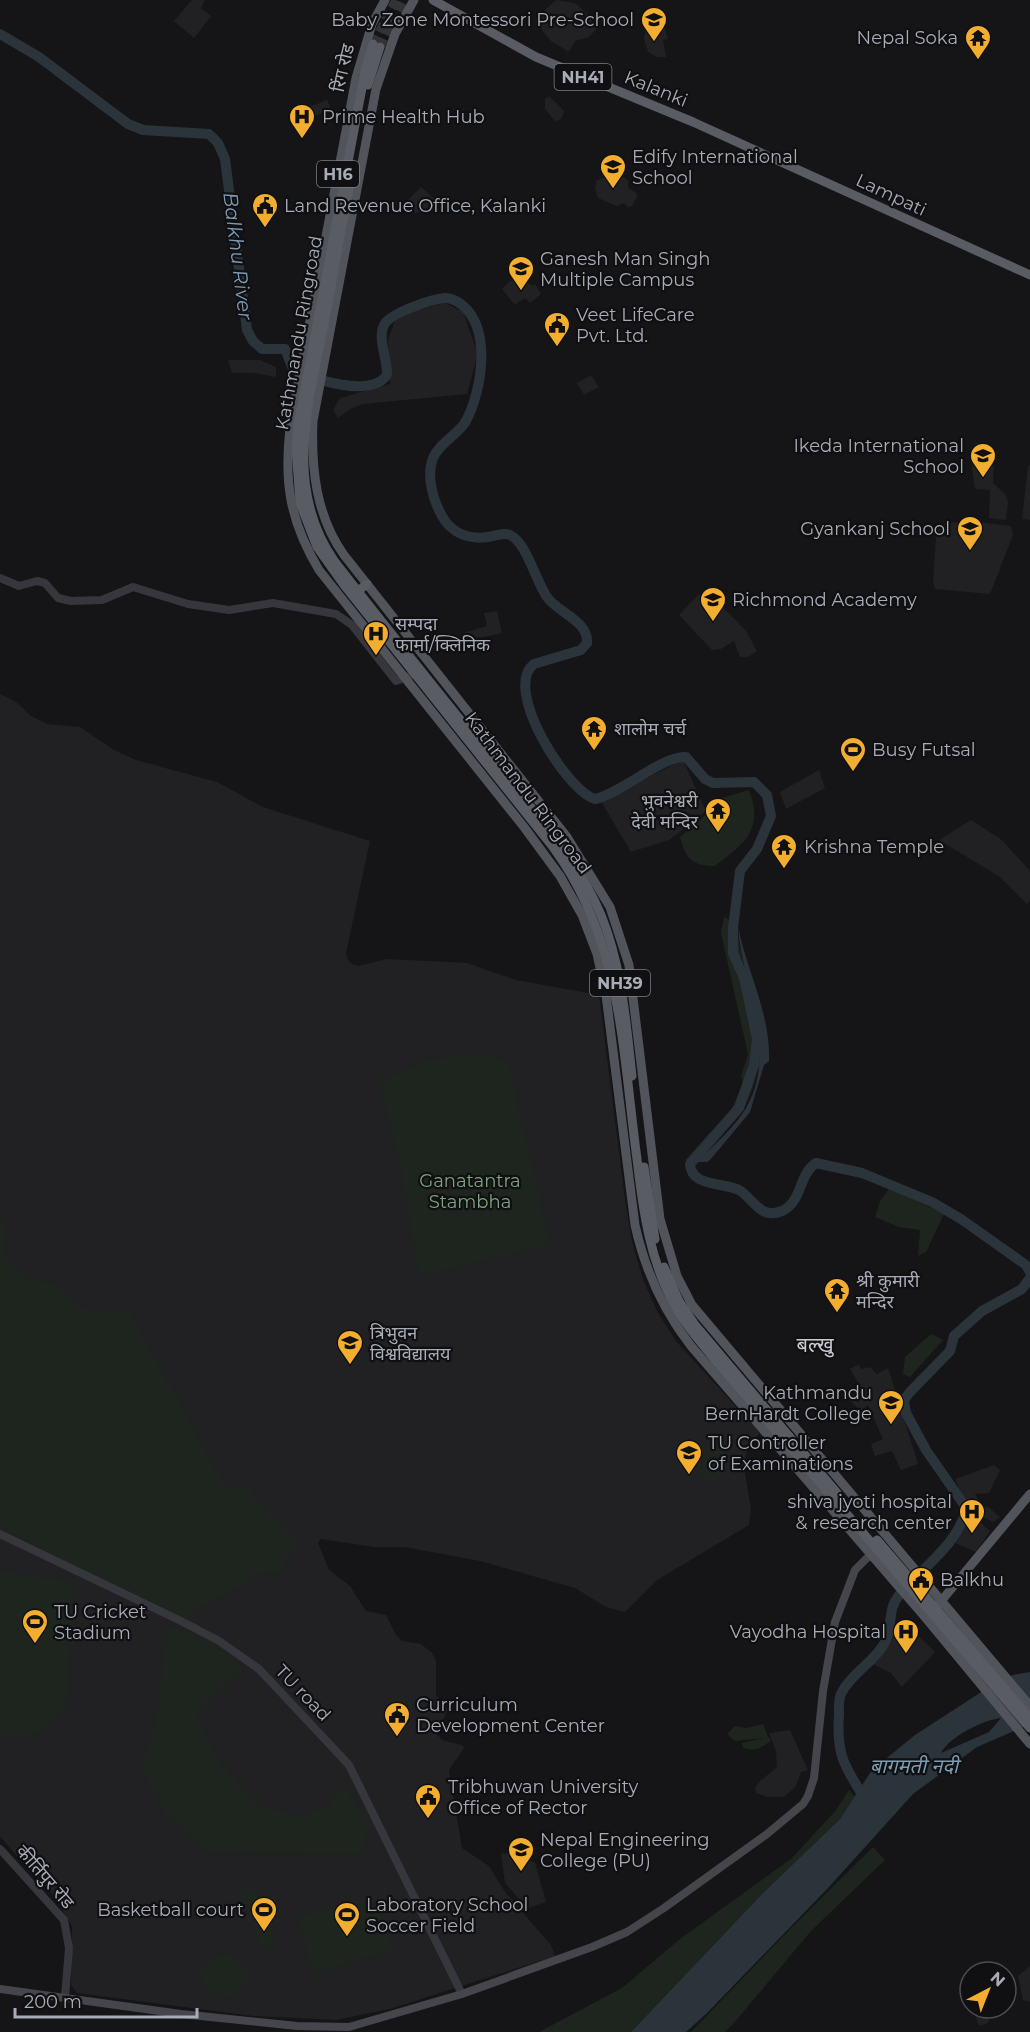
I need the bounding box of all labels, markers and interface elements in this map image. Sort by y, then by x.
school or university icon: Baby Zone Montessori Pre-School [639,5,669,43]
place label: Baby Zone Montessori Pre-School [331,9,634,31]
temple icon: Nepal Soka [963,23,993,61]
place label: Nepal Soka [857,27,958,49]
street label: रिंग रोड [327,42,359,94]
road number: NH41 [554,64,612,90]
street label: Kalanki [621,66,691,112]
hospital icon: Prime Health Hub [287,102,317,140]
place label: Prime Health Hub [322,106,485,128]
place label: Edify International School [632,146,798,189]
school or university icon: Edify International School [598,152,628,190]
road number: H16 [317,161,359,187]
street label: Lampati [852,169,930,221]
water label: Balkhu River [218,191,258,322]
public building icon: Land Revenue Office, Kalanki [250,191,280,229]
place label: Land Revenue Office, Kalanki [284,195,546,217]
street label: Kathmandu Ringroad [271,234,327,432]
place label: Ganesh Man Singh Multiple Campus [540,248,711,291]
school or university icon: Ganesh Man Singh Multiple Campus [506,254,536,292]
place label: Veet LifeCare Pvt. Ltd. [576,304,695,347]
public building icon: Veet LifeCare Pvt. Ltd. [542,310,572,348]
place label: Ikeda International School [793,435,964,478]
school or university icon: Ikeda International School [968,441,998,479]
school or university icon: Gyankanj School [955,514,985,552]
place label: Gyankanj School [800,518,950,540]
school or university icon: Richmond Academy [698,585,728,623]
place label: Richmond Academy [732,589,917,611]
place label: सम्पदा फार्मा/क्लिनिक [395,613,491,656]
hospital icon: सम्पदा फार्मा/क्लिनिक [361,619,391,657]
street label: Kathmandu Ringroad [460,708,596,878]
temple icon: शालोम चर्च [579,714,609,752]
place label: शालोम चर्च [614,718,687,740]
sports icon: Busy Futsal [838,735,868,773]
place label: Busy Futsal [872,739,976,761]
place label: भुवनेश्वरी देवी मन्दिर [631,790,699,833]
temple icon: भुवनेश्वरी देवी मन्दिर [703,796,733,834]
temple icon: Krishna Temple [769,832,799,870]
place label: Krishna Temple [804,836,944,858]
road number: NH39 [590,970,650,996]
park label: Ganatantra Stambha [419,1170,521,1213]
place label: श्री कुमारी मन्दिर [856,1270,920,1313]
temple icon: श्री कुमारी मन्दिर [822,1276,852,1314]
place label: त्रिभुवन विश्वविद्यालय [370,1322,451,1365]
school or university icon: त्रिभुवन विश्वविद्यालय [335,1328,365,1366]
district label: बल्खु [796,1333,835,1358]
place label: Kathmandu BernHardt College [705,1382,872,1425]
school or university icon: Kathmandu BernHardt College [876,1388,906,1426]
place label: TU Controller of Examinations [708,1432,853,1475]
school or university icon: TU Controller of Examinations [674,1438,704,1476]
place label: shiva jyoti hospital & research center [787,1491,952,1534]
hospital icon: shiva jyoti hospital & research center [957,1497,987,1535]
public building icon: Balkhu [906,1565,936,1603]
place label: Balkhu [940,1569,1004,1591]
place label: TU Cricket Stadium [54,1601,146,1644]
sports icon: TU Cricket Stadium [20,1607,50,1645]
hospital icon: Vayodha Hospital [891,1617,921,1655]
place label: Vayodha Hospital [730,1621,886,1643]
street label: TU road [271,1660,335,1726]
place label: Curriculum Development Center [416,1694,605,1737]
public building icon: Curriculum Development Center [382,1700,412,1738]
water label: बागमती नदी [870,1754,962,1778]
place label: Tribhuwan University Office of Rector [448,1776,638,1819]
public building icon: Tribhuwan University Office of Rector [413,1782,443,1820]
place label: Nepal Engineering College (PU) [540,1829,710,1872]
school or university icon: Nepal Engineering College (PU) [506,1835,536,1873]
street label: कीर्तिपुर रोड [11,1841,79,1914]
place label: Laboratory School Soccer Field [366,1894,528,1937]
sports icon: Basketball court [249,1895,279,1933]
place label: Basketball court [97,1899,244,1921]
sports icon: Laboratory School Soccer Field [332,1900,362,1938]
north arrow [958,1960,1018,2020]
text: N [987,1968,1009,1991]
scale bar [15,1981,196,2019]
text: 200 m [24,1991,82,2013]

